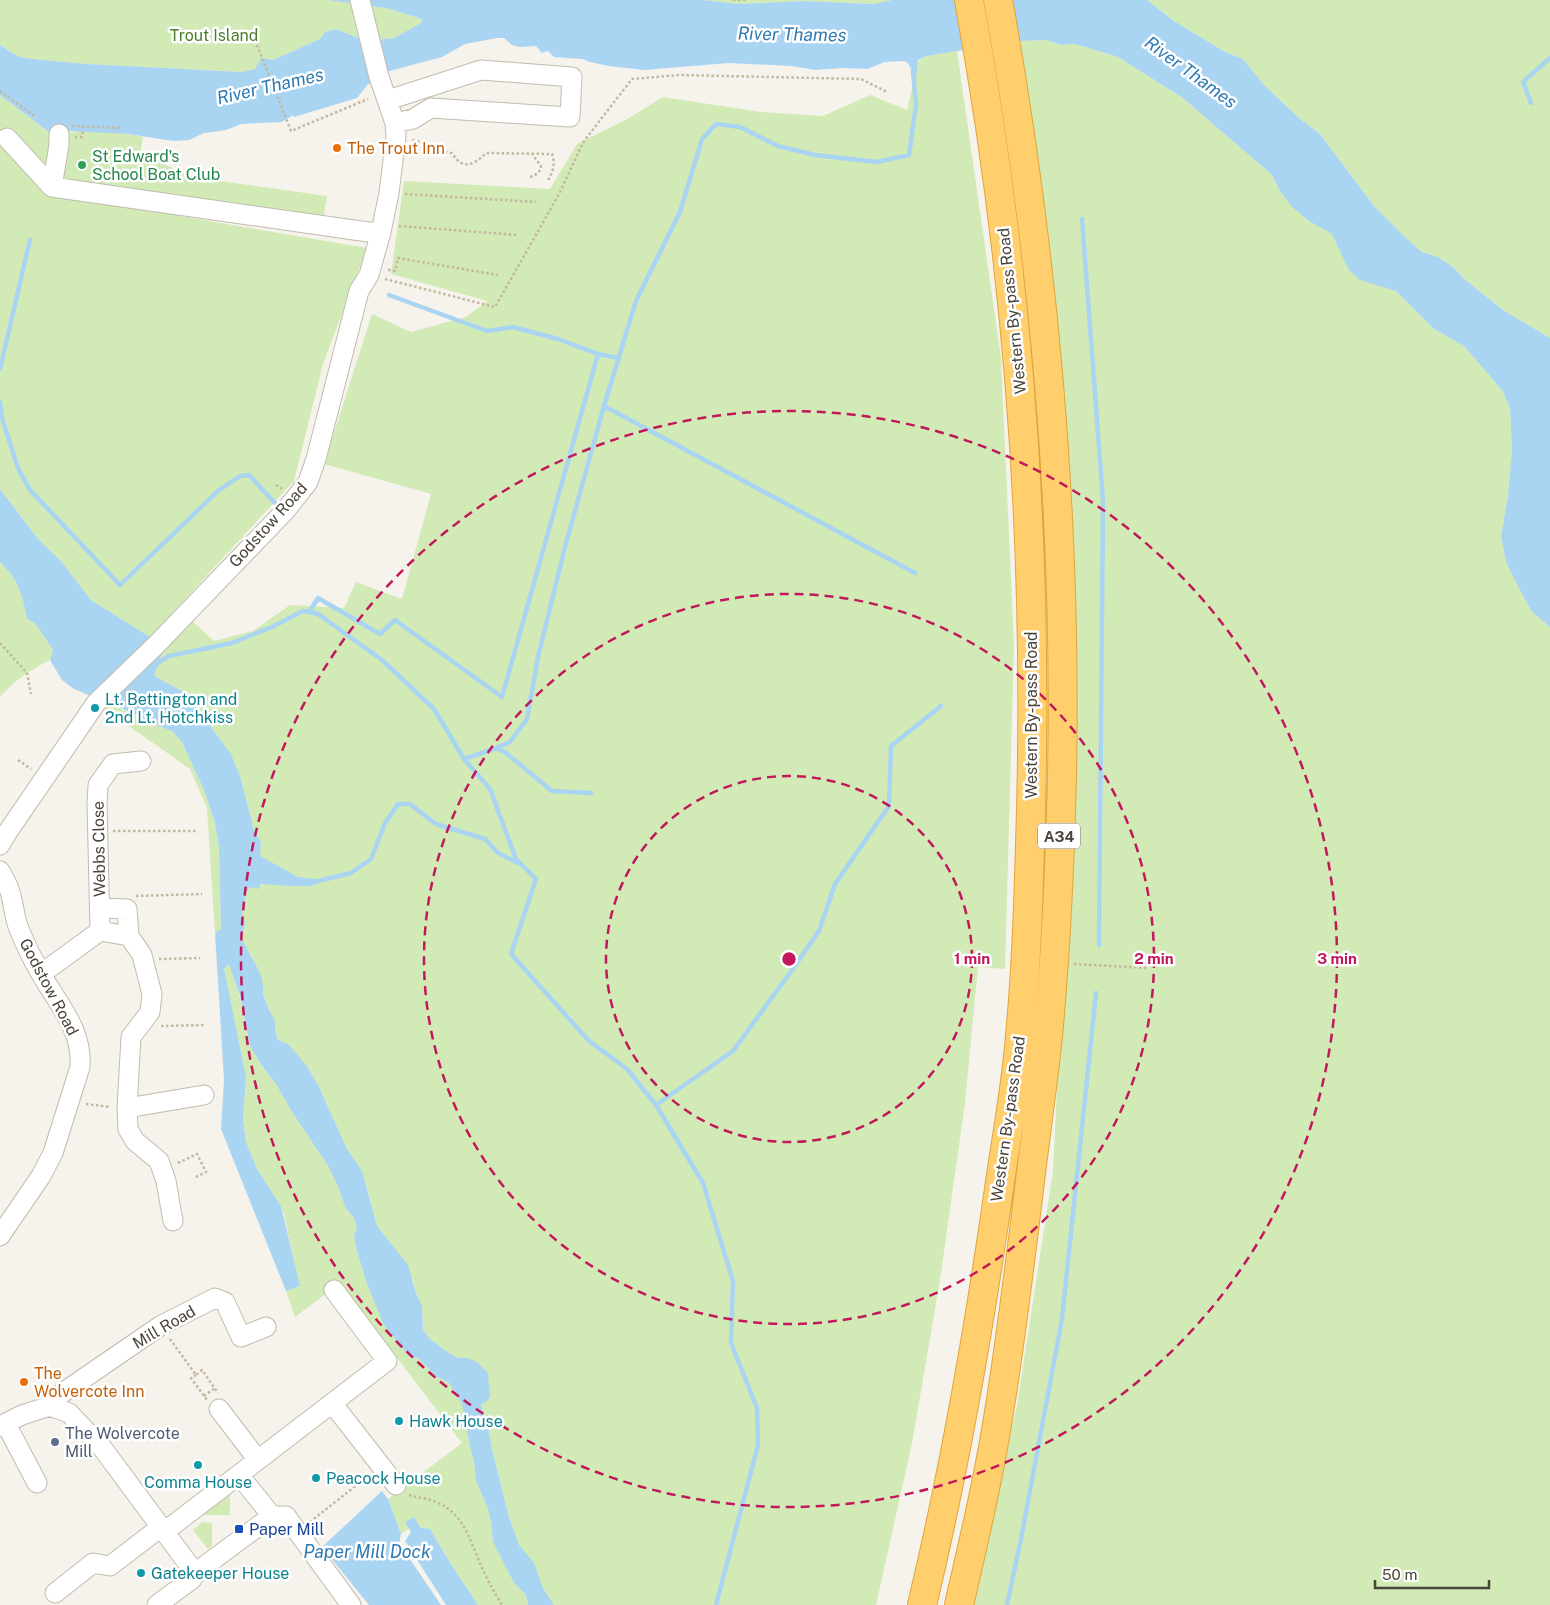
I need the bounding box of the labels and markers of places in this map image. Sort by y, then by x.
place label: The Trout Inn [347,139,445,158]
marker: The Trout Inn [331,142,343,154]
place label: St Edward's School Boat Club [92,147,220,184]
marker: St Edward's School Boat Club [76,159,88,171]
place label: Lt. Bettington and 2nd Lt. Hotchkiss [105,690,237,727]
marker: Lt. Bettington and 2nd Lt. Hotchkiss [89,702,101,714]
centre of rings [780,950,798,968]
place label: The Wolvercote Inn [34,1364,144,1401]
marker: The Wolvercote Inn [18,1376,30,1388]
place label: Hawk House [409,1412,503,1431]
marker: Hawk House [393,1415,405,1427]
place label: The Wolvercote Mill [65,1424,180,1461]
marker: The Wolvercote Mill [49,1436,61,1448]
marker: Comma House [192,1459,204,1471]
place label: Peacock House [326,1469,441,1488]
marker: Peacock House [310,1472,322,1484]
place label: Comma House [144,1473,252,1492]
place label: Paper Mill [249,1520,324,1539]
marker: Paper Mill [233,1523,245,1535]
place label: Gatekeeper House [151,1564,289,1583]
marker: Gatekeeper House [135,1567,147,1579]

